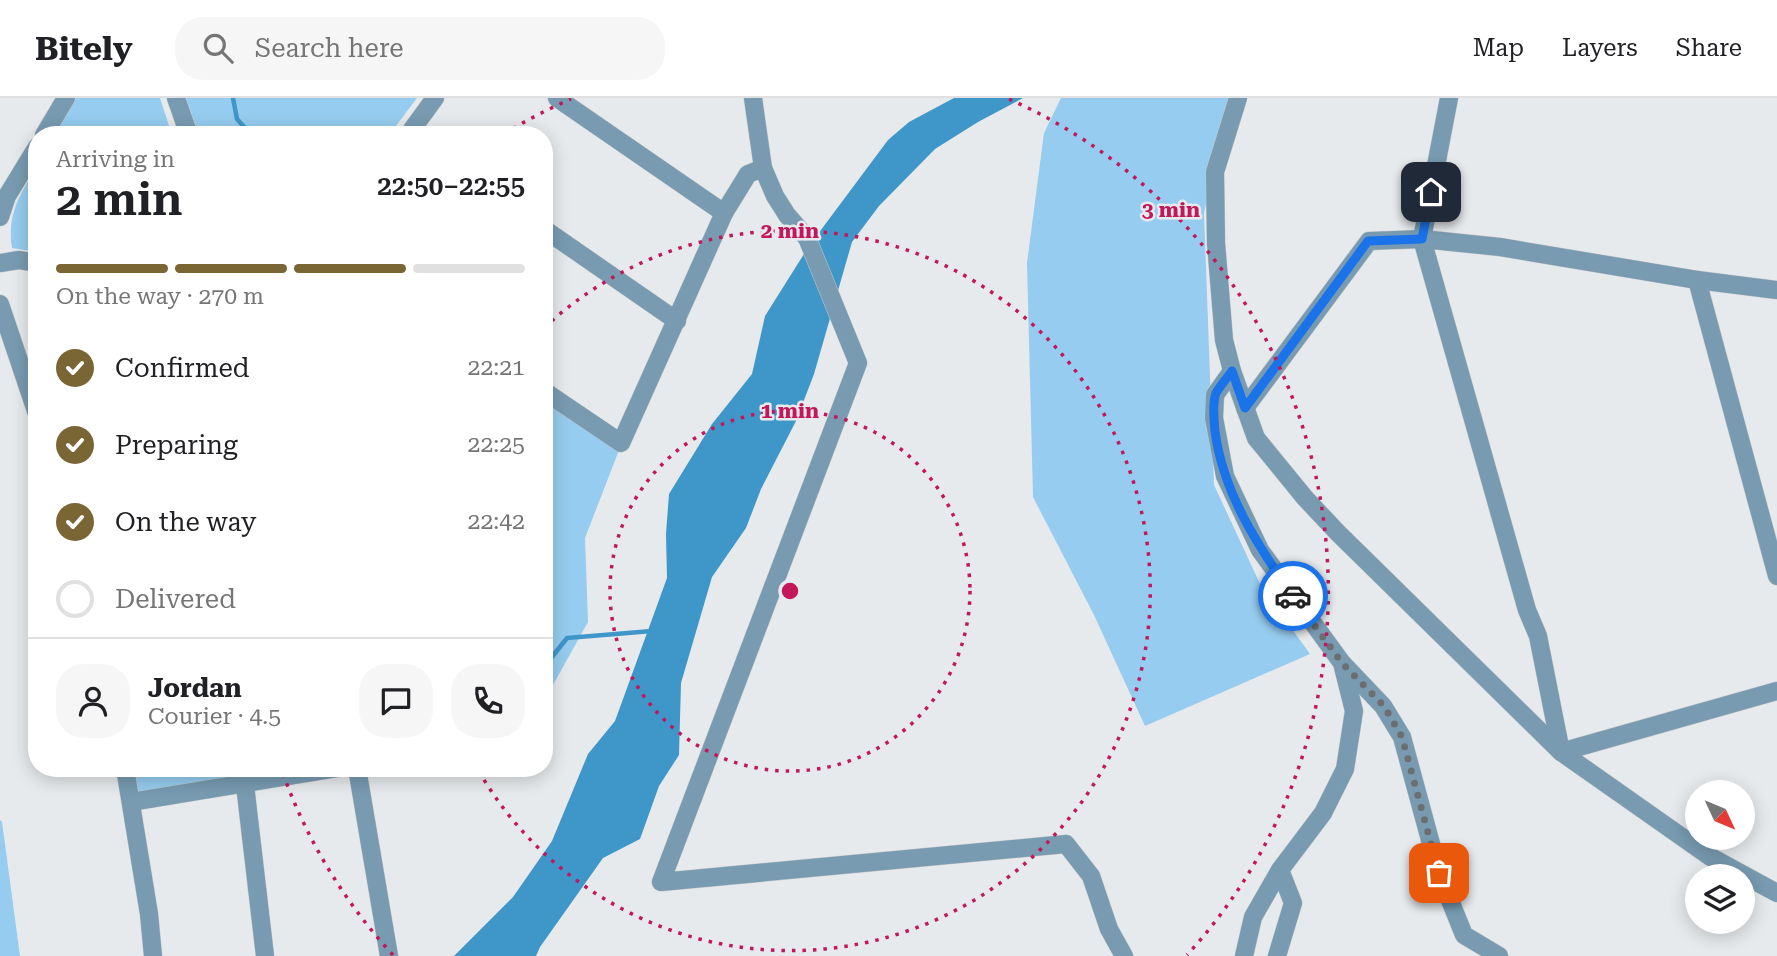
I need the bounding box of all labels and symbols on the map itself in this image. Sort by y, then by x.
pin [1401,162,1461,222]
text: 3 min [1142,198,1200,222]
text: 2 min [761,219,819,243]
text: 1 min [761,399,819,423]
courier [1258,561,1328,631]
centre of rings [778,579,802,603]
north arrow [1685,780,1755,850]
pin [1409,843,1469,903]

